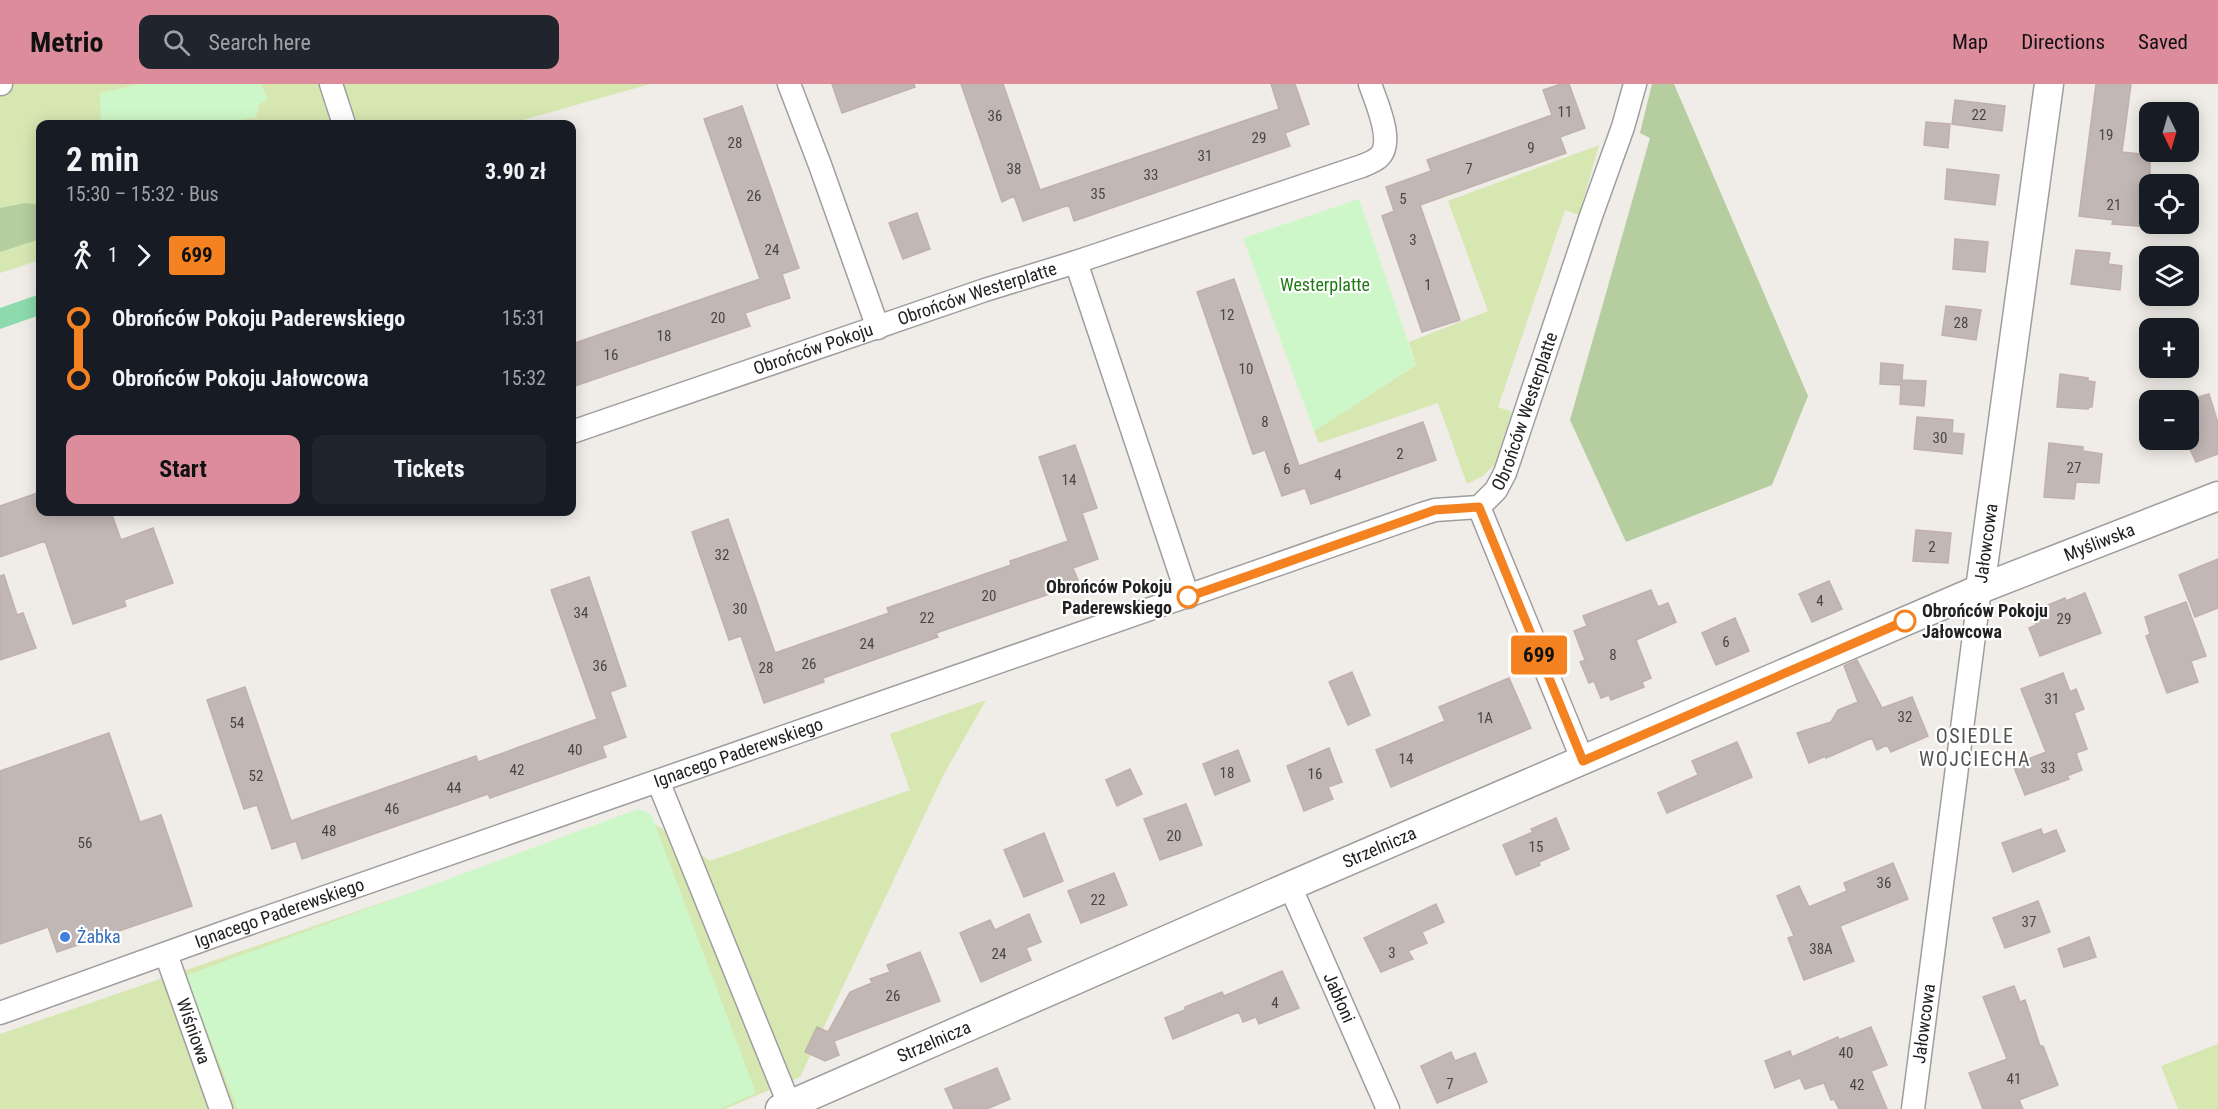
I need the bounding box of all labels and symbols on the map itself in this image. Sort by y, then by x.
north arrow [2139,102,2199,162]
house number: 11 [1558,103,1572,121]
house number: 22 [1972,106,1986,124]
house number: 36 [988,107,1002,125]
house number: 19 [2099,126,2113,144]
house number: 29 [1252,129,1266,147]
house number: 28 [728,134,742,152]
house number: 9 [1527,139,1535,157]
house number: 31 [1198,147,1212,165]
house number: 38 [1007,160,1021,178]
house number: 7 [1465,160,1473,178]
house number: 33 [1144,166,1158,184]
house number: 35 [1091,185,1105,203]
house number: 26 [747,187,761,205]
house number: 5 [1399,190,1407,208]
house number: 21 [2107,196,2121,214]
house number: 3 [1409,231,1417,249]
house number: 24 [765,241,779,259]
street label: Obrońców Westerplatte [895,258,1059,329]
park label: Westerplatte [1280,274,1370,295]
house number: 1 [1424,276,1432,294]
house number: 12 [1220,306,1234,324]
house number: 20 [711,309,725,327]
house number: 28 [1954,314,1968,332]
street label: Obrońców Pokoju [751,318,875,379]
house number: 18 [657,327,671,345]
street label: Obrońców Westerplatte [1487,329,1561,494]
house number: 16 [604,346,618,364]
house number: 10 [1239,360,1253,378]
house number: 8 [1261,413,1269,431]
house number: 30 [1933,429,1947,447]
house number: 2 [1396,445,1404,463]
house number: 27 [2067,459,2081,477]
house number: 6 [1283,460,1291,478]
house number: 4 [1334,466,1342,484]
house number: 14 [1062,471,1076,489]
street label: Jałowcowa [1970,502,2002,585]
street label: Myśliwska [2061,519,2138,565]
house number: 2 [1928,538,1936,556]
house number: 32 [715,546,729,564]
place label: Obrońców Pokoju Paderewskiego [1046,576,1172,618]
marker: Obrońców Pokoju Paderewskiego [1177,586,1199,608]
house number: 20 [982,587,996,605]
house number: 4 [1816,592,1824,610]
house number: 30 [733,600,747,618]
place label: Obrońców Pokoju Jałowcowa [1922,600,2048,642]
house number: 34 [574,604,588,622]
house number: 22 [920,609,934,627]
marker: Obrońców Pokoju Jałowcowa [1894,610,1916,632]
house number: 29 [2057,610,2071,628]
house number: 6 [1722,633,1730,651]
house number: 24 [860,635,874,653]
line badge: 699 [1504,636,1574,674]
house number: 8 [1609,646,1617,664]
house number: 26 [802,655,816,673]
house number: 36 [593,657,607,675]
house number: 28 [759,659,773,677]
house number: 31 [2045,690,2059,708]
house number: 32 [1898,708,1912,726]
house number: 1A [1477,709,1493,727]
street label: Ignacego Paderewskiego [651,713,826,791]
house number: 54 [230,714,244,732]
district label: OSIEDLE WOJCIECHA [1919,724,2031,771]
house number: 40 [568,741,582,759]
house number: 14 [1399,750,1413,768]
house number: 33 [2041,759,2055,777]
house number: 42 [510,761,524,779]
house number: 18 [1220,764,1234,782]
house number: 16 [1308,765,1322,783]
house number: 52 [249,767,263,785]
house number: 44 [447,779,461,797]
house number: 46 [385,800,399,818]
house number: 48 [322,822,336,840]
street label: Strzelnicza [1339,822,1419,872]
house number: 20 [1167,827,1181,845]
house number: 56 [78,834,92,852]
house number: 15 [1529,838,1543,856]
street label: Ignacego Paderewskiego [192,873,367,952]
house number: 36 [1877,874,1891,892]
house number: 22 [1091,891,1105,909]
house number: 37 [2022,913,2036,931]
place label: Żabka [77,926,121,947]
marker: Żabka [58,930,72,944]
house number: 38A [1809,940,1833,958]
house number: 3 [1388,944,1396,962]
house number: 24 [992,945,1006,963]
street label: Jabłoni [1319,969,1360,1026]
street label: Jałowcowa [1908,982,1939,1065]
house number: 26 [886,987,900,1005]
house number: 4 [1271,994,1279,1012]
street label: Wiśniowa [173,995,215,1067]
street label: Strzelnicza [894,1016,974,1067]
house number: 40 [1839,1044,1853,1062]
house number: 41 [2007,1070,2021,1088]
house number: 7 [1446,1075,1454,1093]
house number: 42 [1850,1076,1864,1094]

